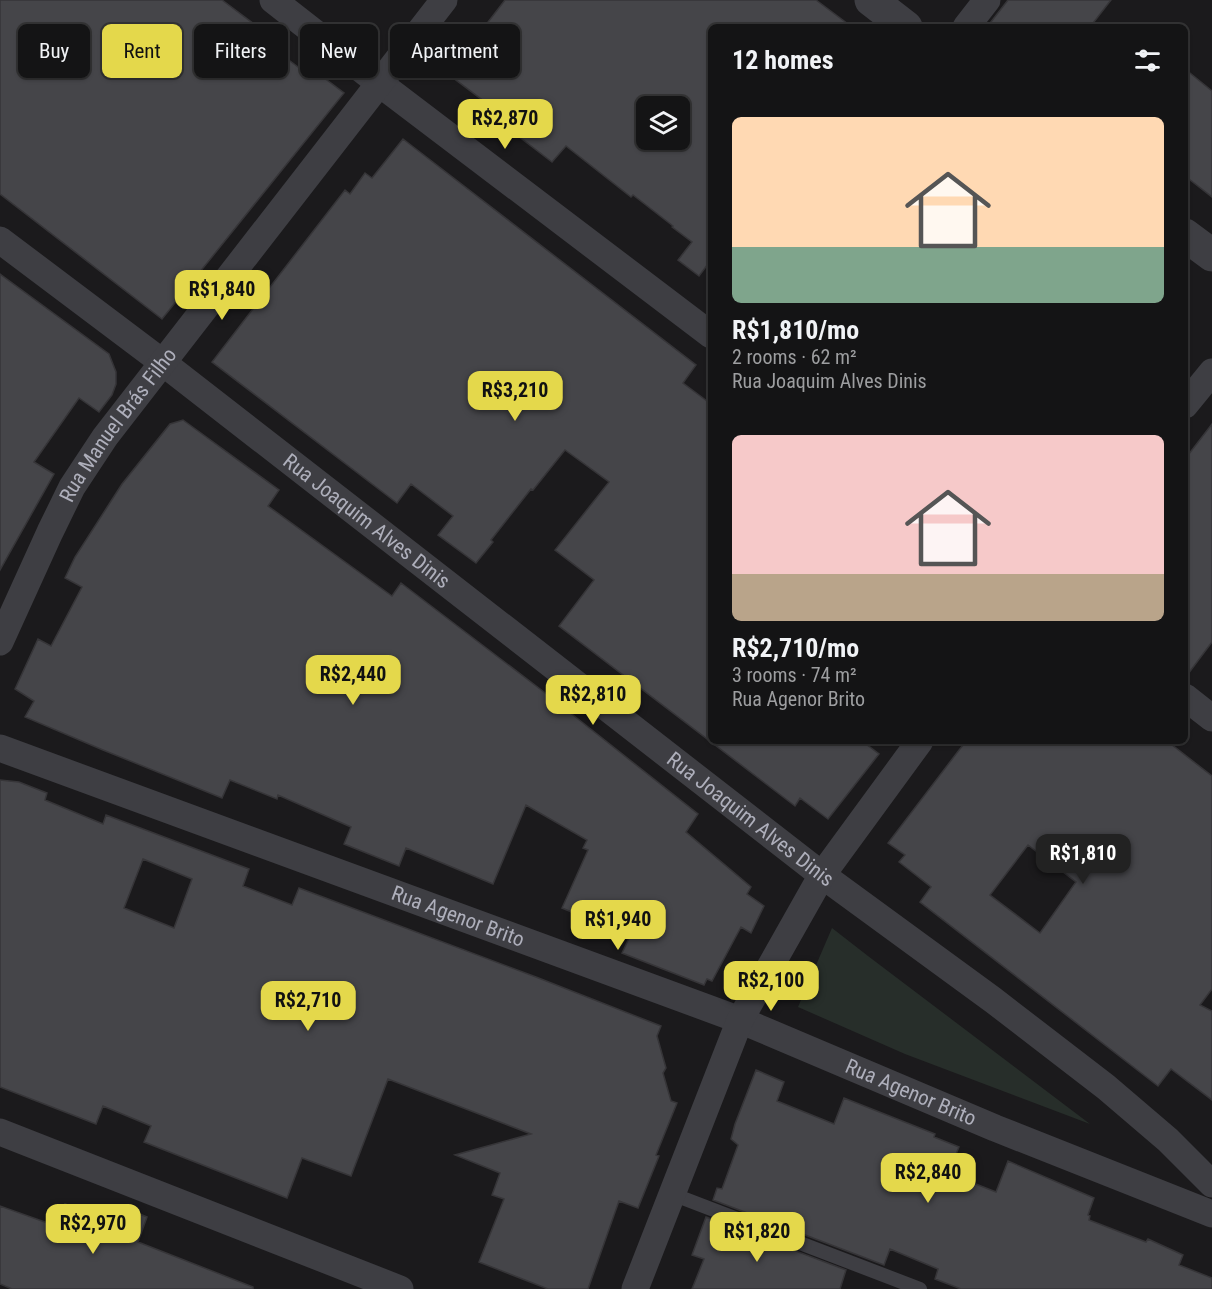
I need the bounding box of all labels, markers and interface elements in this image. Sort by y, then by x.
chip: Buy [18,24,90,78]
chip: Rent [102,24,182,78]
chip: Filters [194,24,288,78]
chip: New [300,24,378,78]
chip: Apartment [390,24,520,78]
icon: filters [1131,44,1164,77]
text: 12 homes [732,45,834,75]
map controls [636,96,690,150]
button: layers [636,96,690,150]
pin: R$2,870 [450,99,560,150]
text: R$2,870 [472,106,538,130]
icon: home [894,156,1002,264]
pin: R$1,840 [167,270,277,321]
text: R$1,840 [189,277,255,301]
text: R$1,810/mo [732,315,859,345]
street label: Rua Manuel Brás Filho [55,343,182,506]
text: 2 rooms · 62 m² [732,345,857,369]
text: Rua Joaquim Alves Dinis [732,369,927,393]
pin: R$3,210 [460,371,570,422]
text: R$3,210 [482,378,548,402]
street label: Rua Joaquim Alves Dinis [279,449,455,593]
icon: home [894,474,1002,582]
text: R$2,710/mo [732,633,859,663]
pin: R$2,440 [298,655,408,706]
text: R$2,440 [320,662,386,686]
text: 3 rooms · 74 m² [732,663,857,687]
pin: R$2,810 [538,675,648,726]
text: R$2,810 [560,682,626,706]
text: Rua Agenor Brito [732,687,865,711]
street label: Rua Joaquim Alves Dinis [662,747,838,892]
pin: R$1,810 [1028,834,1138,885]
text: R$1,810 [1050,841,1116,865]
street label: Rua Agenor Brito [388,881,528,952]
pin: R$1,940 [563,900,673,951]
text: R$1,940 [585,907,651,931]
pin: R$2,100 [716,961,826,1012]
text: R$2,100 [738,968,804,992]
pin: R$2,710 [253,981,363,1032]
text: R$2,710 [275,988,341,1012]
street label: Rua Agenor Brito [842,1054,980,1131]
pin: R$2,840 [873,1153,983,1204]
text: R$2,840 [895,1160,961,1184]
pin: R$2,970 [38,1204,148,1255]
text: R$2,970 [60,1211,126,1235]
pin: R$1,820 [702,1212,812,1263]
text: R$1,820 [724,1219,790,1243]

